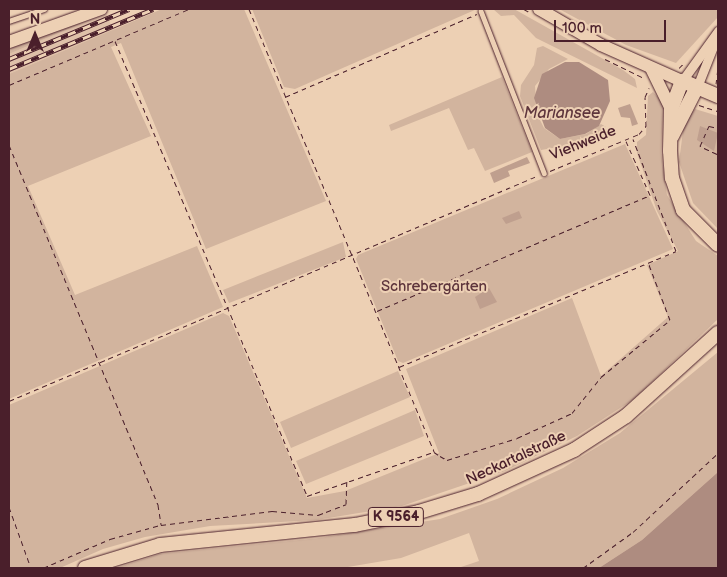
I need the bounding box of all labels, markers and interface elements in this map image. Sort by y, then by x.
north arrow [10,10,60,60]
scale bar [557,10,670,42]
text: N [30,11,40,28]
text: 100 m [562,19,602,38]
water label: Mariansee [524,104,600,124]
street label: Viehweide [547,122,619,164]
park label: Schrebergärten [381,278,487,296]
street label: Neckartalstraße [463,427,569,489]
road number: K 9564 [367,506,425,528]

